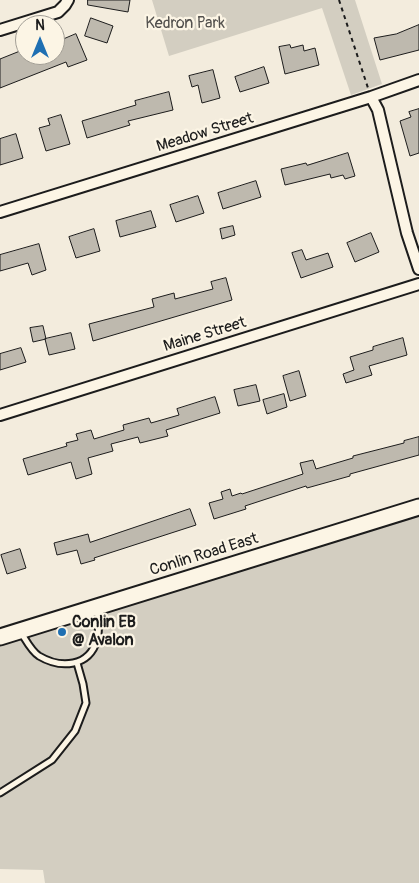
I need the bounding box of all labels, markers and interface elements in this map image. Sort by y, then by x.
park label: Kedron Park [145,14,225,34]
north arrow [15,15,65,65]
text: N [35,17,45,34]
street label: Meadow Street [154,109,256,157]
street label: Maine Street [161,313,249,357]
street label: Conlin Road East [147,529,261,581]
place label: Conlin EB @ Avalon [72,613,136,651]
marker: Conlin EB @ Avalon [56,626,68,638]

